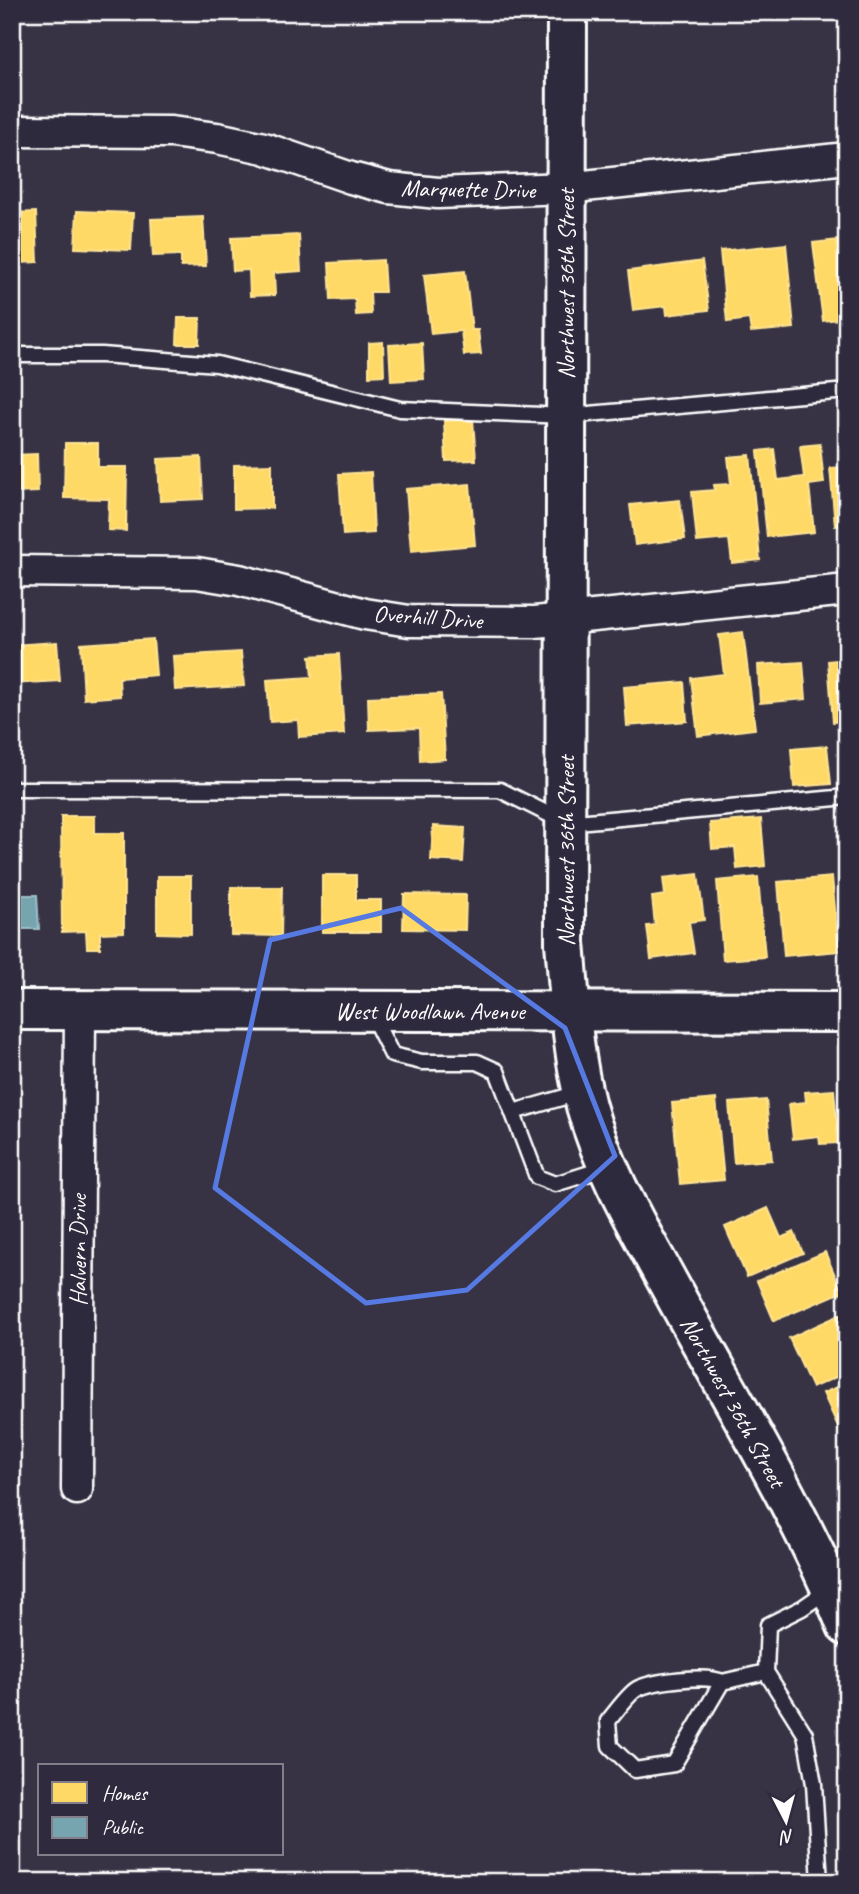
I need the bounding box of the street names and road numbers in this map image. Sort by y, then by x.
street label: Marquette Drive [401,173,538,205]
street label: Northwest 36th Street [551,187,581,379]
street label: Overhill Drive [373,598,486,636]
street label: Northwest 36th Street [551,754,581,946]
street label: West Woodlawn Avenue [335,996,527,1026]
street label: Halvern Drive [63,1192,93,1306]
street label: Northwest 36th Street [674,1311,793,1494]

